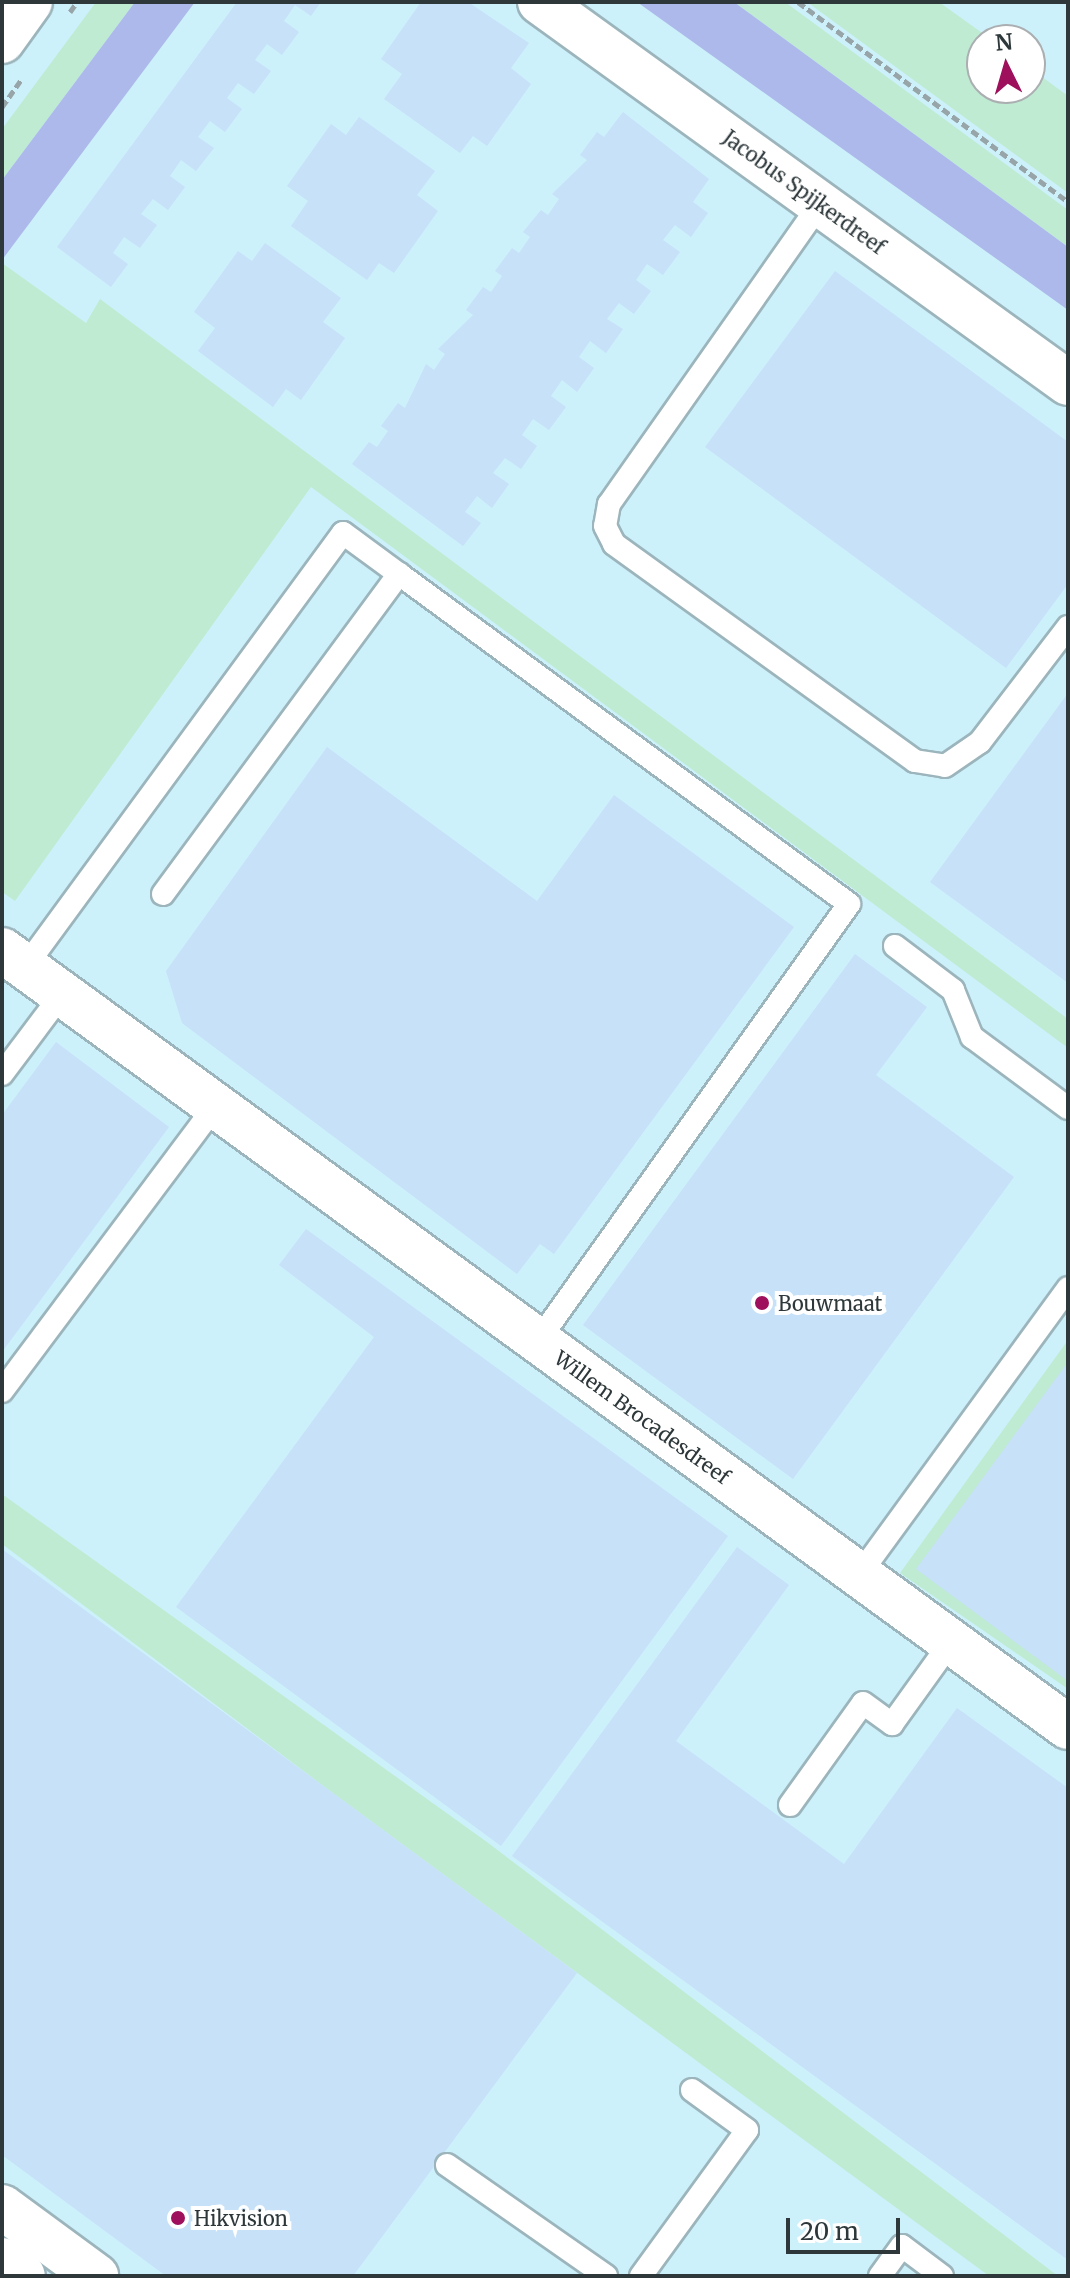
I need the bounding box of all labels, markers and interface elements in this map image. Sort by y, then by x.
north arrow [966,24,1046,104]
text: N [994,27,1014,57]
street label: Jacobus Spijkerdreef [718,125,890,259]
place label: Bouwmaat [778,1291,882,1315]
marker: Bouwmaat [753,1294,771,1312]
street label: Willem Brocadesdreef [550,1345,734,1489]
scale bar [790,2202,904,2252]
place label: Hikvision [194,2206,288,2230]
marker: Hikvision [169,2209,187,2227]
text: 20 m [800,2216,859,2247]

